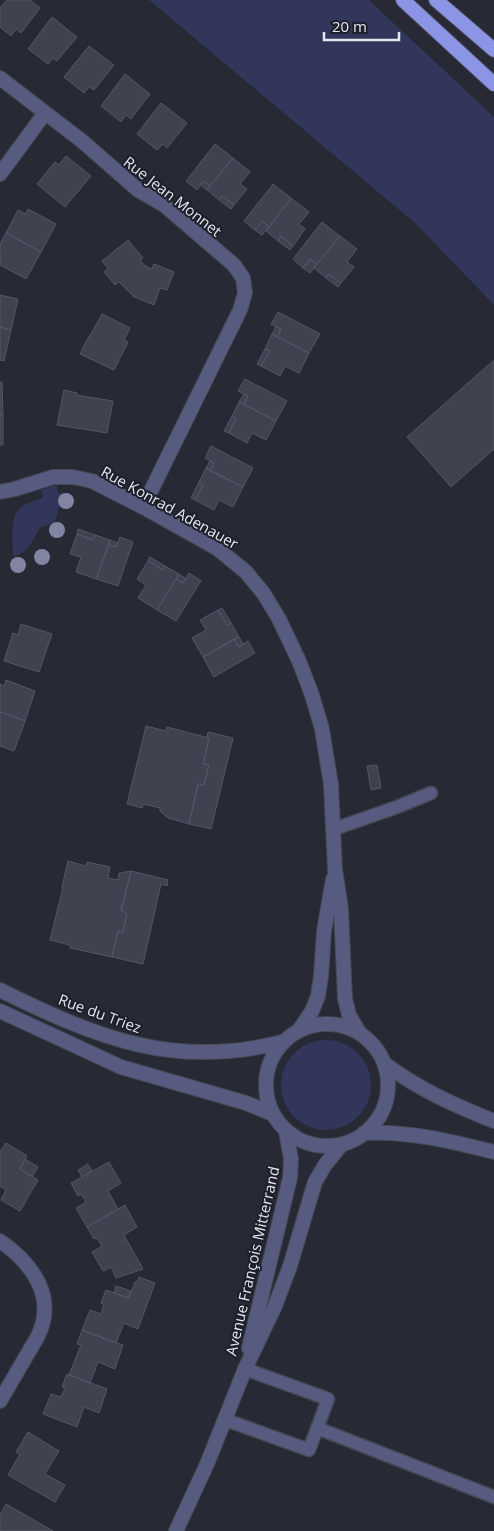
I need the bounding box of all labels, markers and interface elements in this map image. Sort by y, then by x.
scale bar [324,10,399,42]
text: 20 m [332,16,367,36]
street label: Rue Jean Monnet [120,151,226,241]
street label: Rue Konrad Adenauer [98,461,242,553]
street label: Rue du Triez [56,989,144,1037]
street label: Avenue François Mitterrand [220,1164,284,1358]

